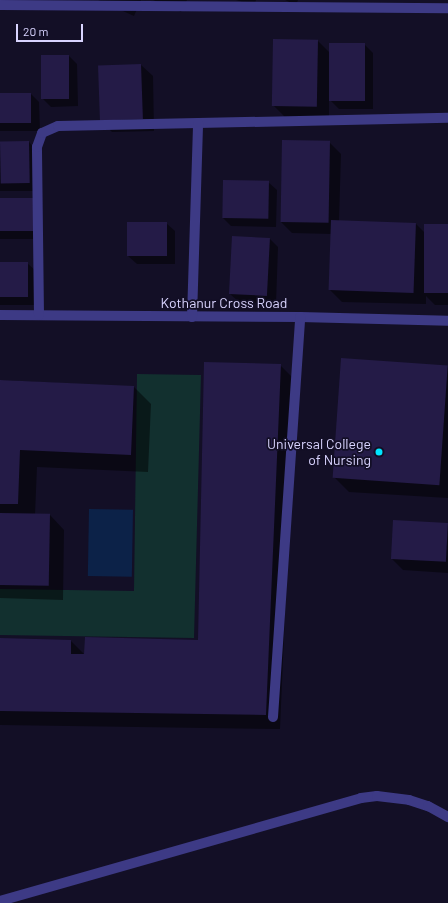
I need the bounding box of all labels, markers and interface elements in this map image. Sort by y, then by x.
scale bar [18,16,85,42]
text: 20 m [23,24,49,38]
street label: Kothanur Cross Road [161,295,287,311]
place label: Universal College of Nursing [267,436,371,468]
marker: Universal College of Nursing [374,447,384,457]

